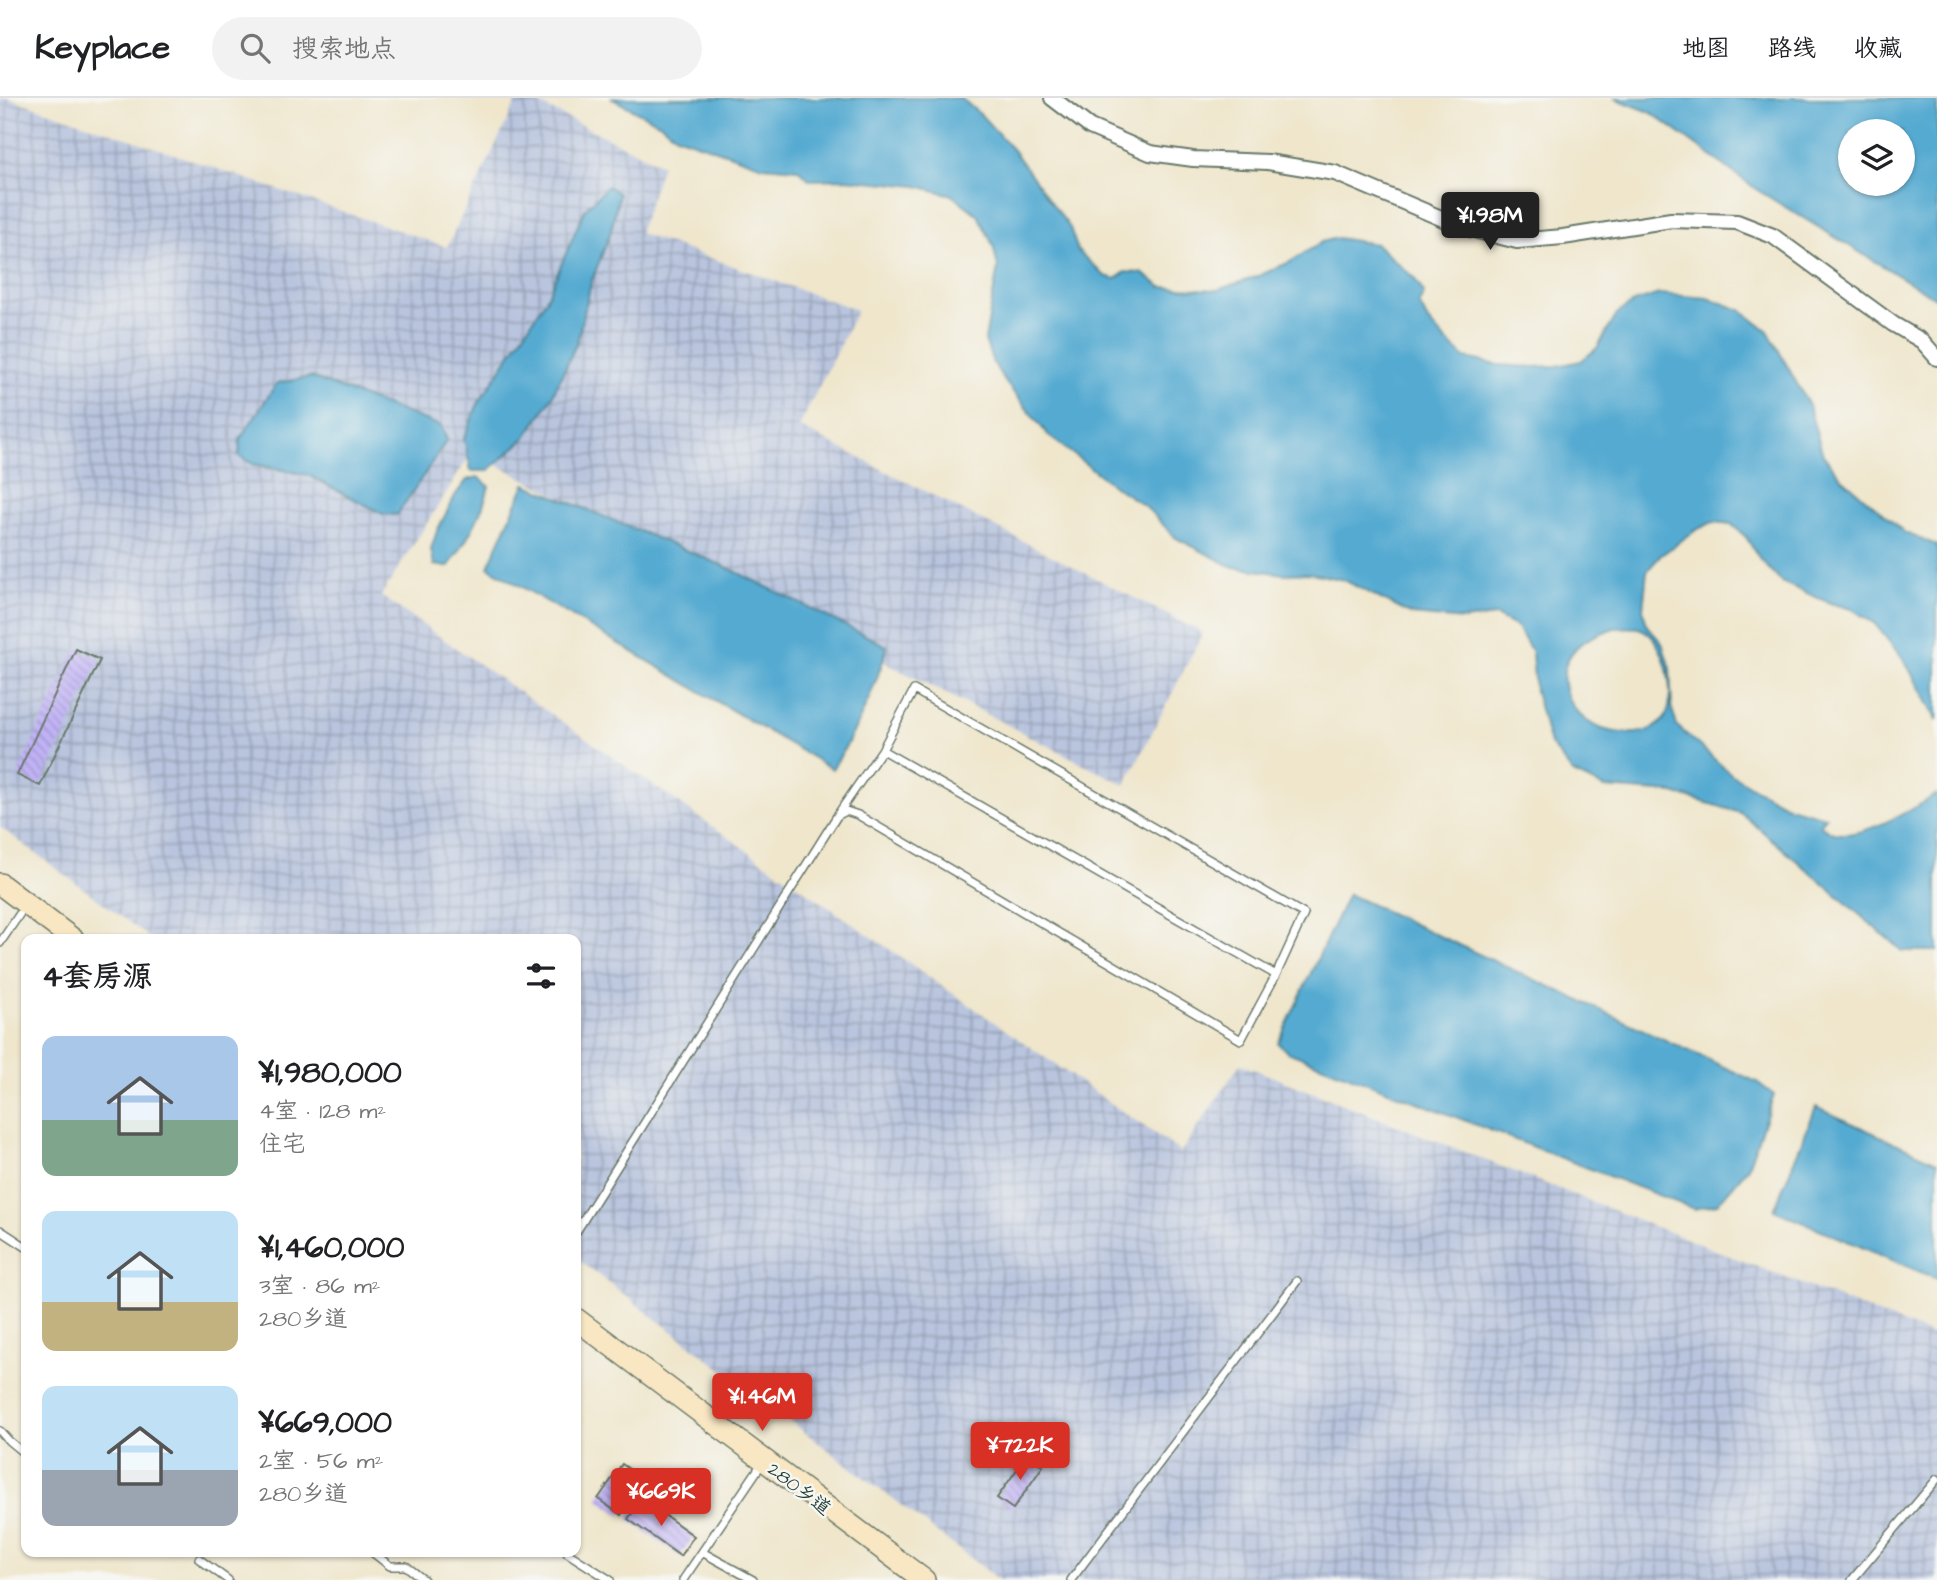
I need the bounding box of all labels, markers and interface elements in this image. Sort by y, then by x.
search box [212,17,702,80]
text: Keyplace [35,25,170,71]
icon: search [236,29,274,67]
text: 搜索地点 [292,31,396,67]
text: 地图 [1682,32,1730,66]
text: 路线 [1768,32,1816,66]
text: 收藏 [1854,32,1902,66]
map controls [1838,119,1915,196]
button: layers [1838,119,1915,196]
pin: ¥1.98M [1433,192,1547,252]
text: ¥1.98M [1457,199,1523,231]
text: 4套房源 [42,956,152,998]
icon: filters [522,957,560,995]
text: ¥1,980,000 [259,1052,402,1094]
icon: home [98,1064,182,1148]
text: 4室 · 128 m² [259,1095,386,1127]
text: 住宅 [259,1128,305,1160]
text: ¥1,460,000 [259,1227,404,1269]
icon: home [98,1239,182,1323]
text: 3室 · 86 m² [259,1270,380,1302]
text: 280乡道 [259,1303,348,1335]
pin: ¥1.46M [705,1374,819,1433]
text: ¥1.46M [728,1380,796,1412]
text: ¥669,000 [259,1402,392,1444]
icon: home [98,1414,182,1498]
pin: ¥722K [971,1422,1069,1482]
text: ¥722K [987,1429,1053,1461]
text: 2室 · 56 m² [259,1445,383,1477]
street label: 280乡道 [762,1456,836,1522]
pin: ¥669K [612,1468,710,1528]
text: ¥669K [627,1475,695,1507]
text: 280乡道 [259,1478,348,1510]

